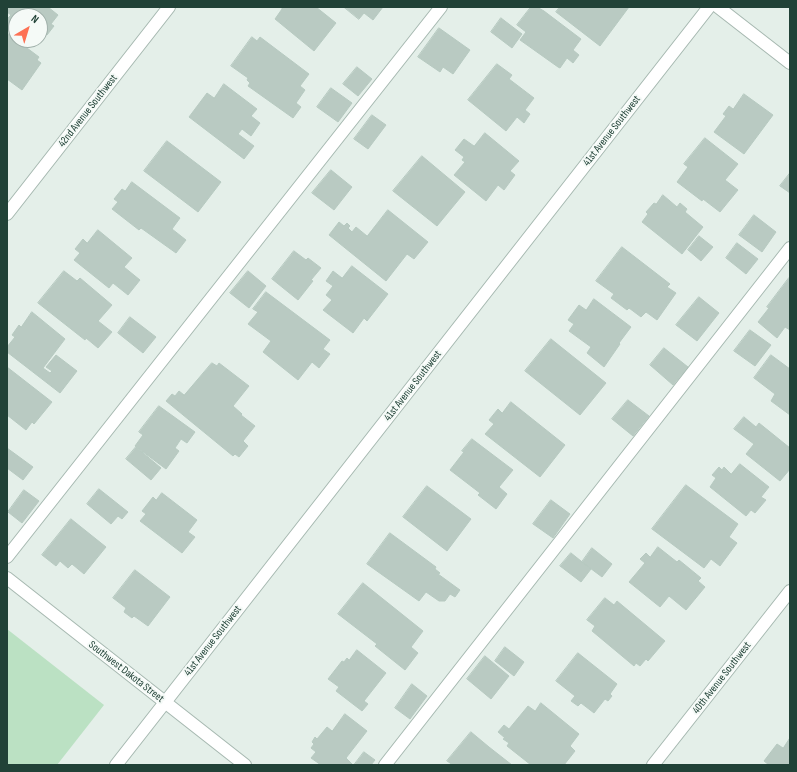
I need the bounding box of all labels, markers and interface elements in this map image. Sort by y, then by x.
north arrow [8,8,48,48]
text: N [29,12,41,26]
street label: 42nd Avenue Southwest [56,72,120,150]
street label: 41st Avenue Southwest [580,93,644,169]
street label: 41st Avenue Southwest [381,348,445,424]
street label: 41st Avenue Southwest [181,603,245,679]
street label: Southwest Dakota Street [86,638,166,706]
street label: 40th Avenue Southwest [690,639,754,717]

